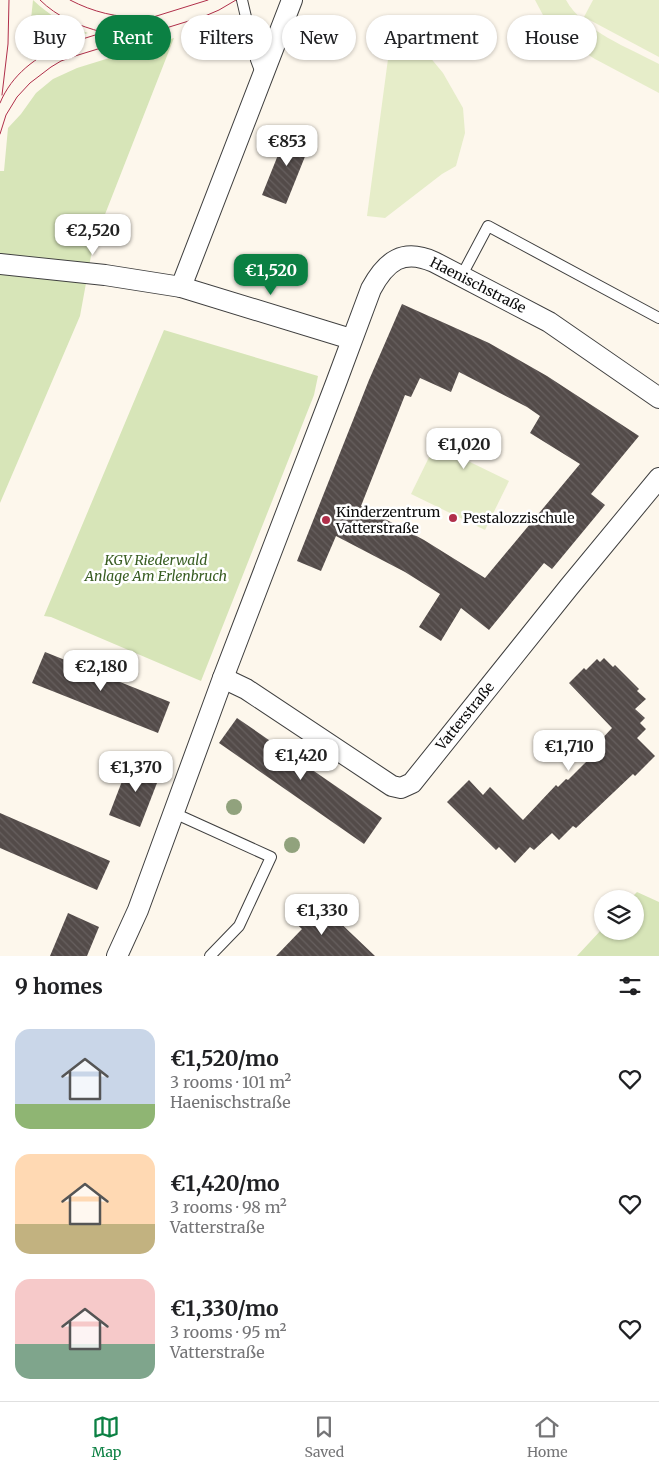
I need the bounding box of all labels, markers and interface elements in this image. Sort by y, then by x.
chip: Buy [15,15,85,60]
chip: Rent [95,15,171,60]
chip: Filters [181,15,272,60]
chip: New [282,15,356,60]
chip: Apartment [366,15,497,60]
chip: House [507,15,597,60]
pin: €853 [257,124,317,167]
text: €853 [268,131,306,151]
pin: €2,520 [52,214,134,256]
text: €2,520 [66,220,120,240]
street label: Haenischstraße [427,253,529,317]
pin: €1,520 [230,254,312,296]
text: €1,520 [245,260,297,280]
pin: €1,020 [423,428,505,470]
text: €1,020 [437,434,491,454]
place label: Kinderzentrum Vatterstraße [335,503,440,537]
place label: Pestalozzischule [463,509,574,527]
marker: Pestalozzischule [447,512,459,524]
marker: Kinderzentrum Vatterstraße [320,514,332,526]
park label: KGV Riederwald Anlage Am Erlenbruch [84,551,227,585]
pin: €2,180 [60,650,142,692]
text: €2,180 [74,656,128,676]
street label: Vatterstraße [431,678,498,755]
pin: €1,710 [528,730,610,772]
text: €1,710 [544,736,594,756]
pin: €1,420 [260,738,342,781]
text: €1,420 [275,745,327,765]
pin: €1,370 [95,750,177,793]
text: €1,370 [110,757,162,777]
map controls [594,890,644,940]
button: layers [594,890,644,940]
pin: €1,330 [281,894,363,936]
text: €1,330 [296,900,348,920]
icon: filters [616,972,644,1000]
text: 9 homes [15,973,103,1000]
text: €1,520/mo [170,1045,279,1072]
icon: home [55,1049,115,1109]
icon: heart [616,1065,644,1093]
text: 3 rooms · 101 m² [170,1072,291,1092]
text: Haenischstraße [170,1092,291,1112]
text: €1,420/mo [170,1170,280,1197]
icon: home [55,1174,115,1234]
icon: heart [616,1190,644,1218]
text: 3 rooms · 98 m² [170,1197,287,1217]
text: Vatterstraße [170,1217,265,1237]
text: €1,330/mo [170,1295,279,1322]
icon: home [55,1299,115,1359]
icon: heart [616,1315,644,1343]
text: 3 rooms · 95 m² [170,1322,286,1342]
text: Vatterstraße [170,1342,265,1362]
tab: Map [92,1413,121,1461]
tab: Saved [304,1413,344,1461]
tab: Home [527,1413,567,1461]

